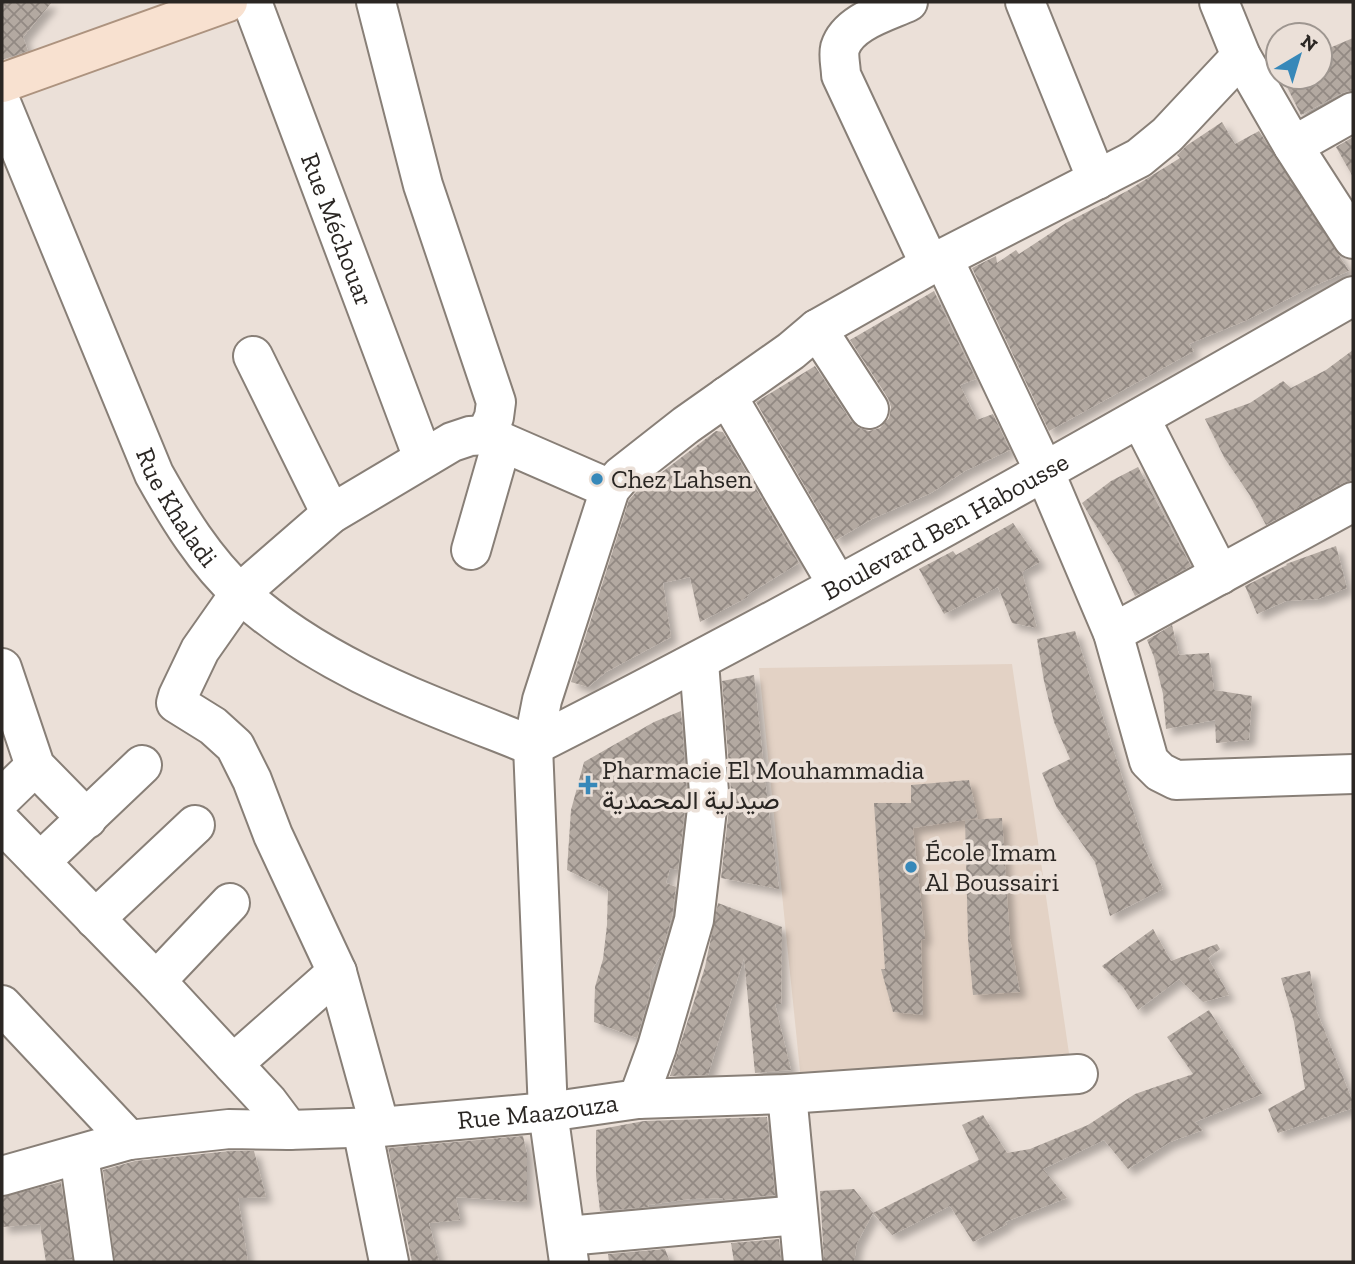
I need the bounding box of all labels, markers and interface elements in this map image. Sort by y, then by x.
north arrow [1264,21,1334,91]
text: N [1296,29,1322,57]
street label: Rue Méchouar [294,148,381,311]
street label: Rue Khaladi [129,443,225,573]
street label: Boulevard Ben Habousse [816,445,1074,607]
place label: Chez Lahsen [611,463,752,495]
marker: Chez Lahsen [589,471,605,487]
place label: Pharmacie El Mouhammadia صيدلية المحمدية [602,754,925,816]
marker: Pharmacie El Mouhammadia صيدلية المحمدية [580,777,596,793]
place label: École Imam Al Boussairi [925,836,1059,898]
marker: École Imam Al Boussairi [903,859,919,875]
street label: Rue Maazouza [456,1086,620,1136]

